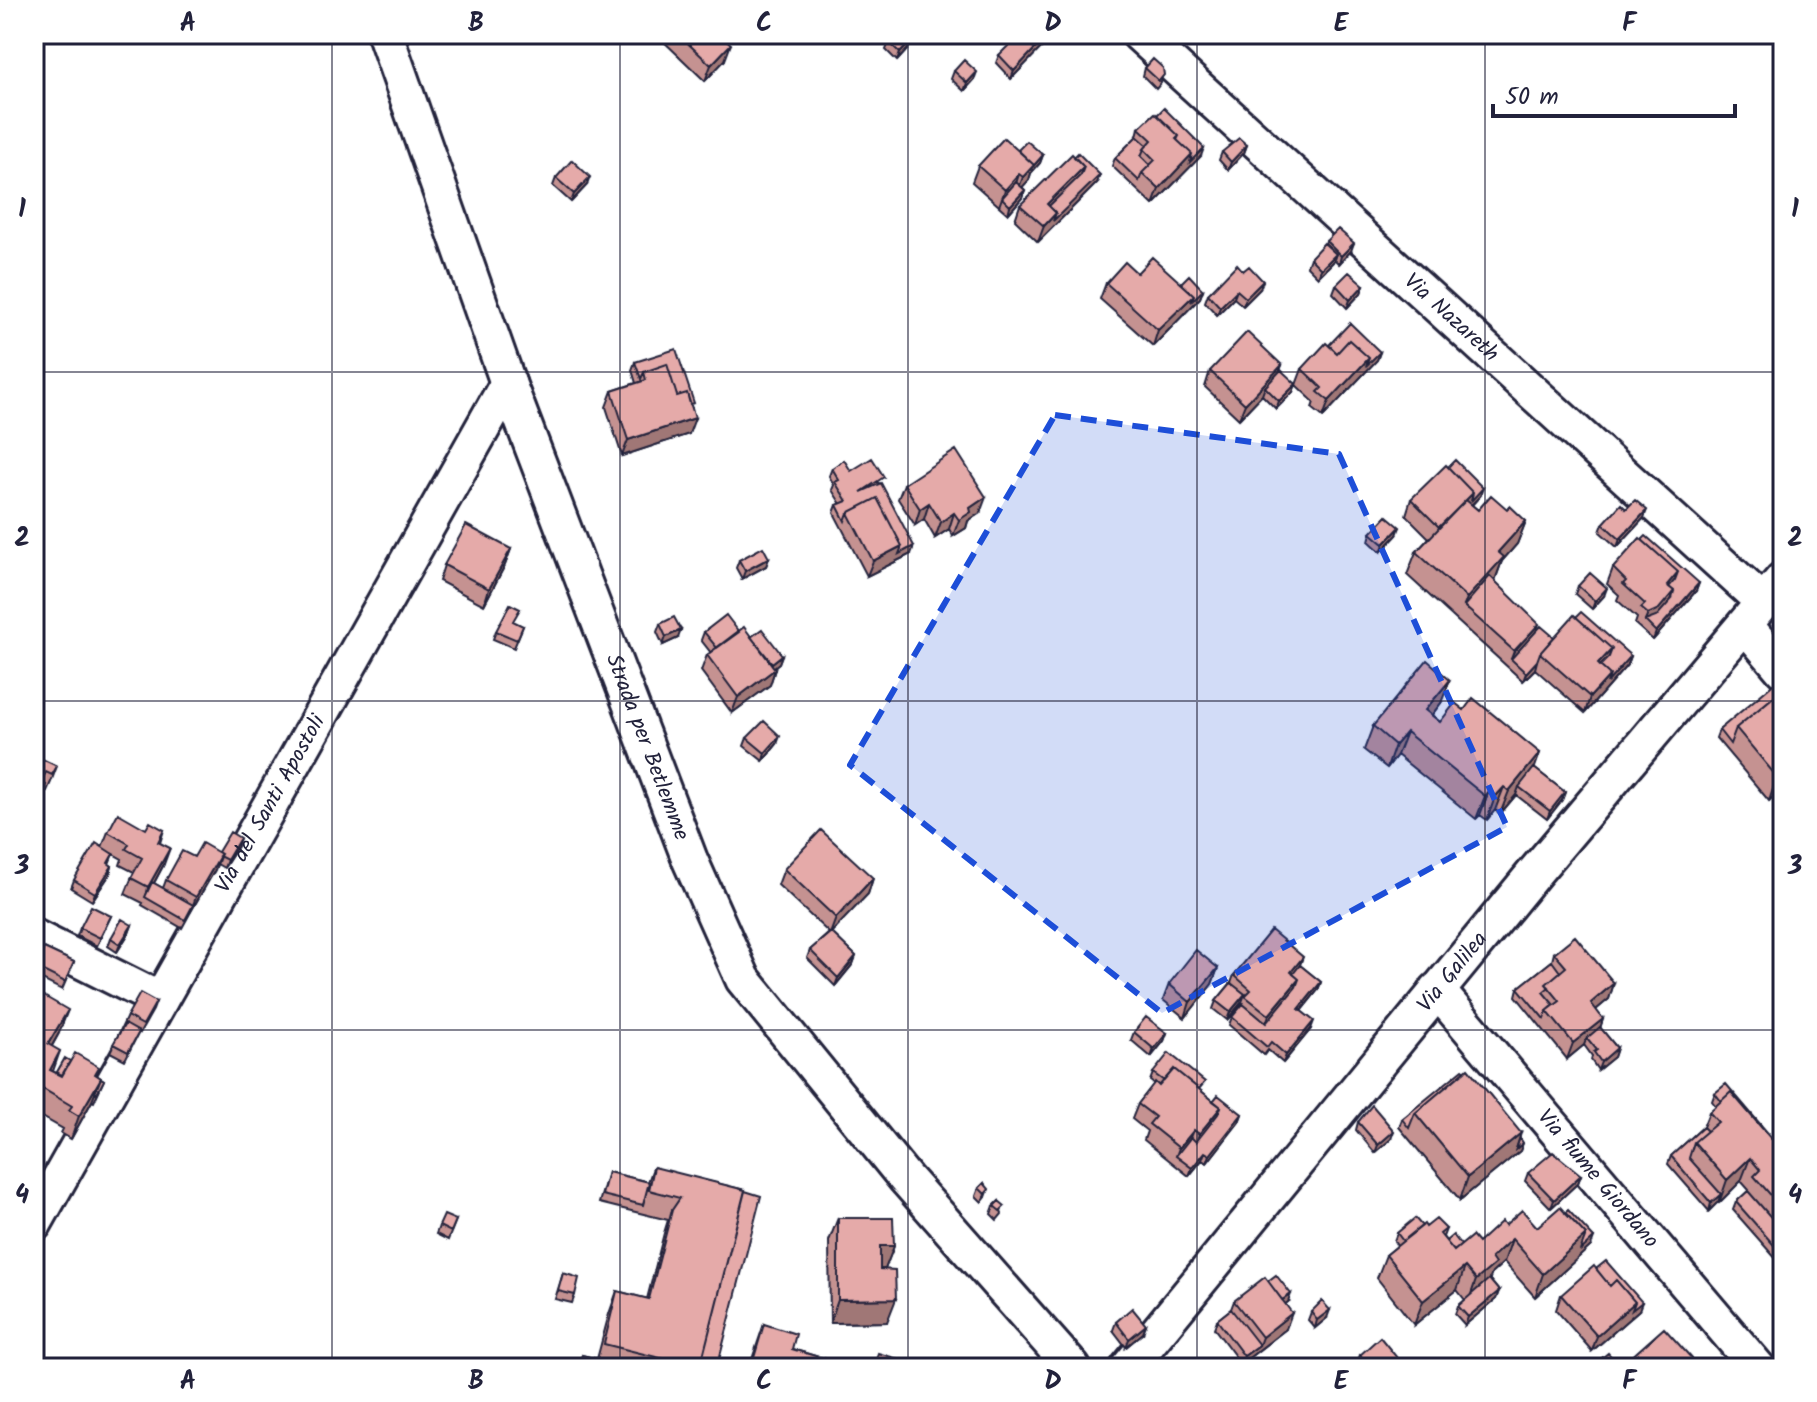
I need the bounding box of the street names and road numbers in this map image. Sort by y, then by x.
street label: Via Nazareth [1395,265,1507,371]
street label: Strada per Betlemme [596,649,699,846]
street label: Via del Santi Apostoli [206,708,335,900]
street label: Via Galilea [1409,924,1497,1020]
street label: Via fiume Giordano [1528,1102,1667,1257]

